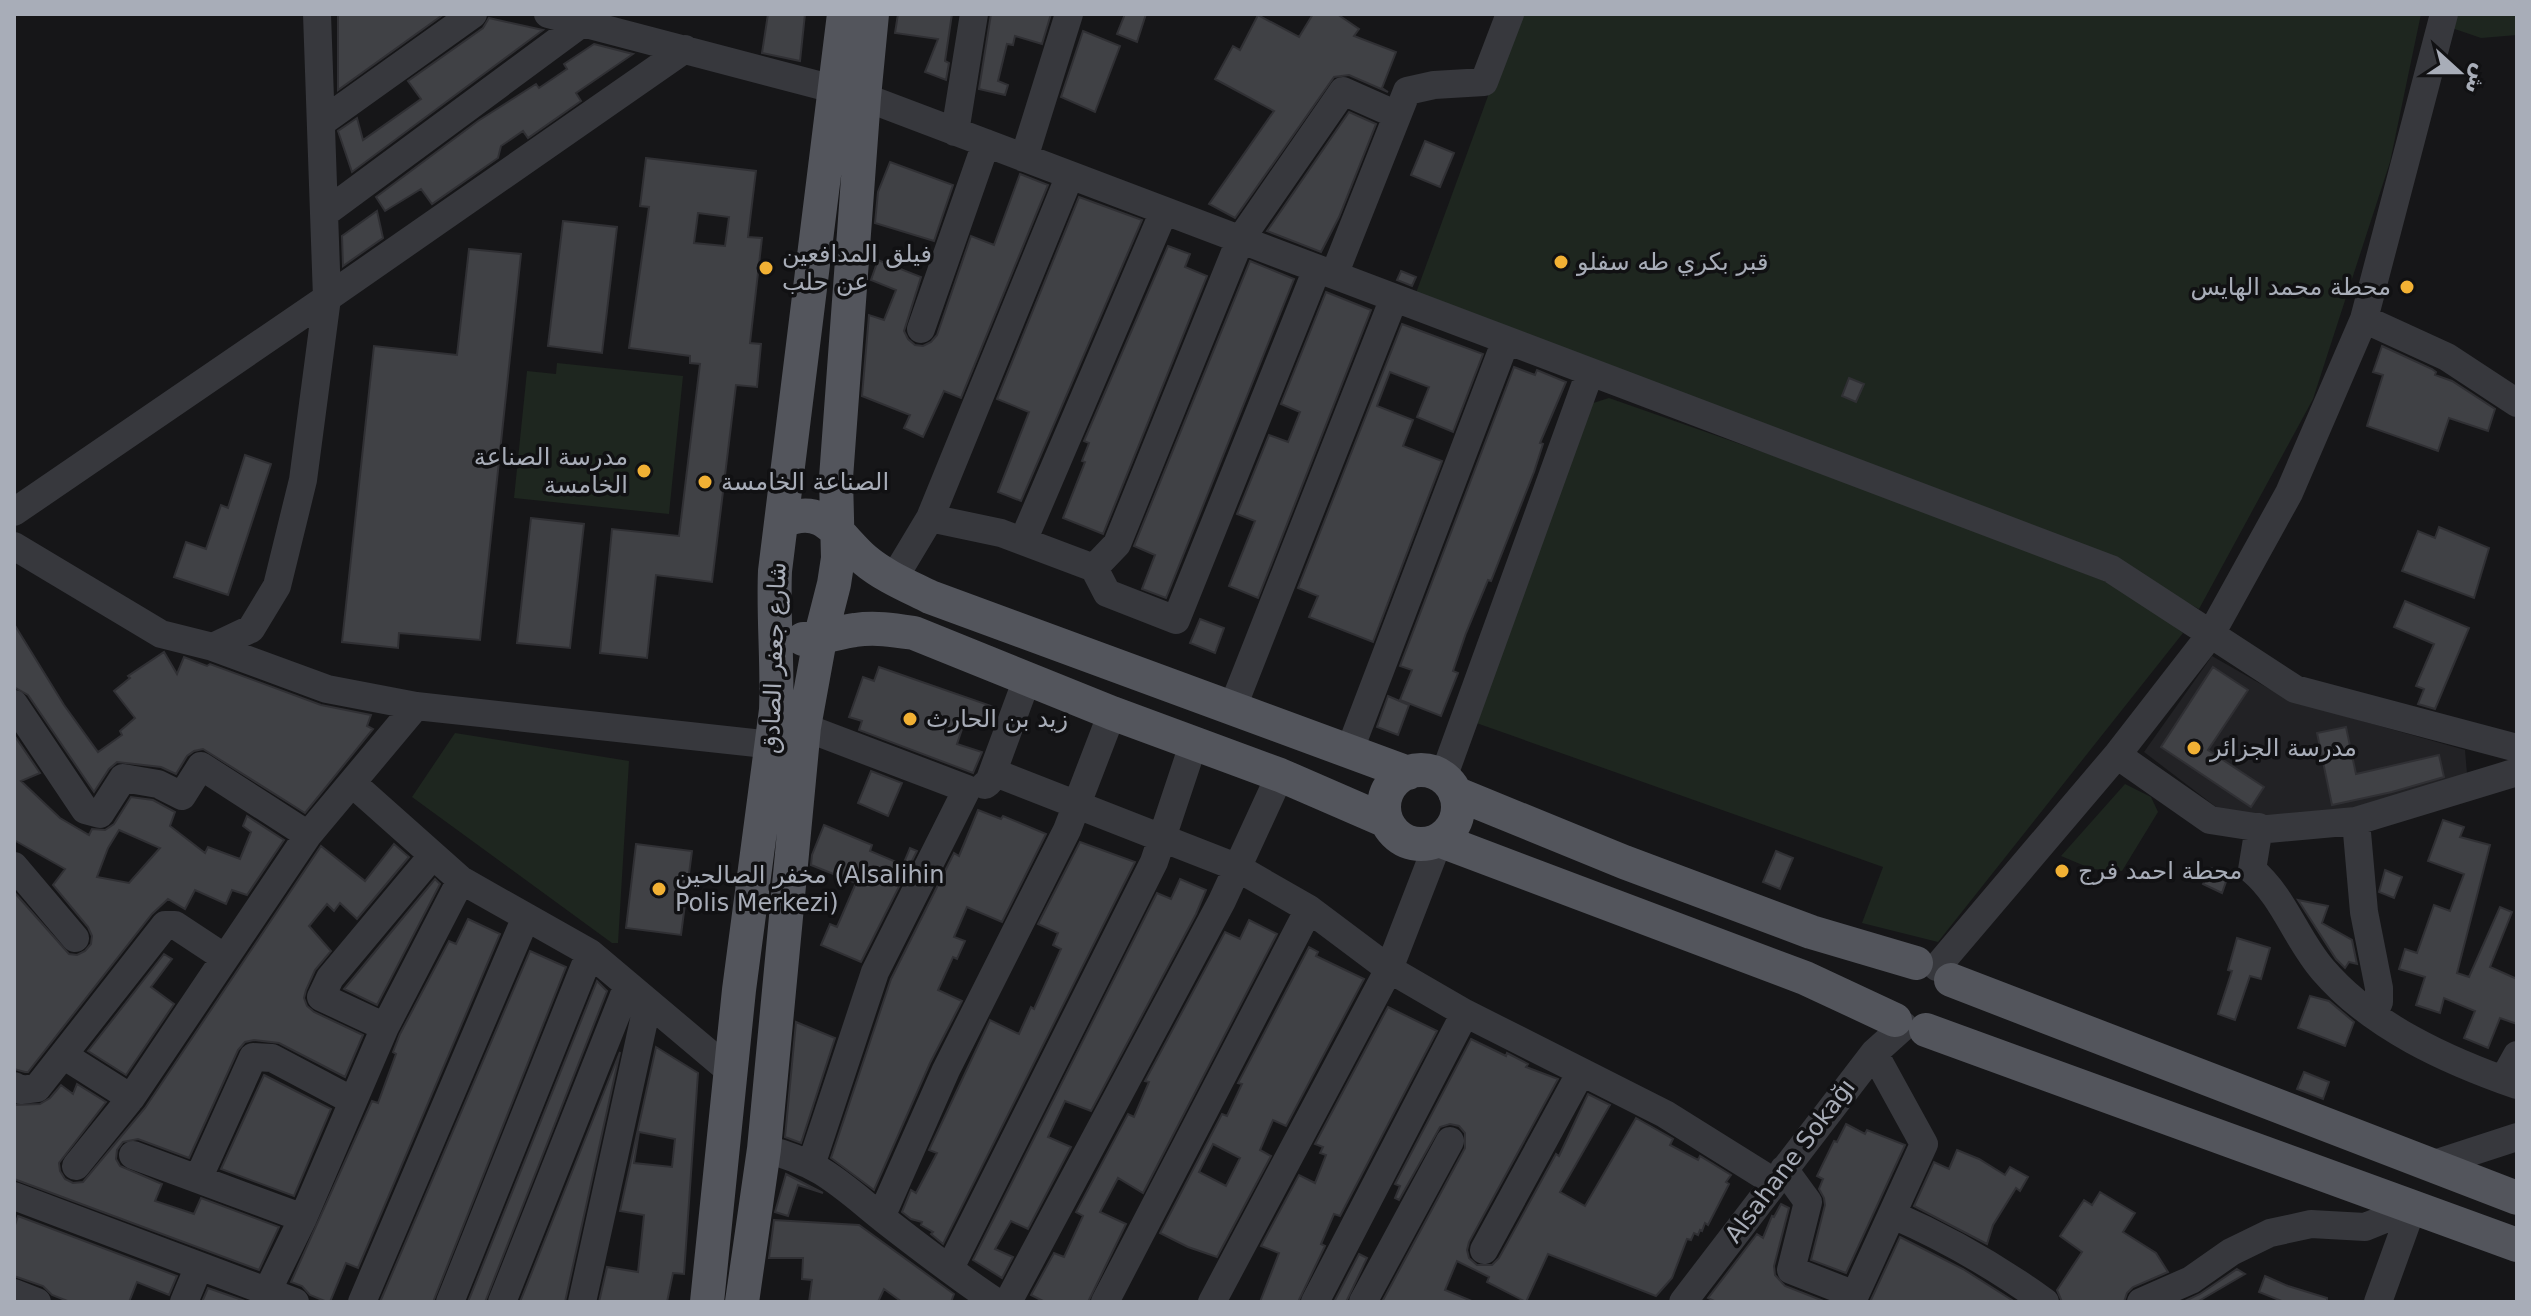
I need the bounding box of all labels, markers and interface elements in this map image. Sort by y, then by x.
north arrow [2419,32,2499,112]
text: ش [2460,60,2494,98]
place label: فيلق المدافعين عن حلب [782,240,932,296]
place label: قبر بكري طه سفلو [1576,248,1768,276]
marker: قبر بكري طه سفلو [1552,253,1570,271]
marker: فيلق المدافعين عن حلب [757,259,775,277]
place label: محطة محمد الهايس [2190,273,2391,301]
marker: محطة محمد الهايس [2398,278,2416,296]
place label: مدرسة الصناعة الخامسة [474,443,628,499]
marker: مدرسة الصناعة الخامسة [635,462,653,480]
place label: الصناعة الخامسة [721,468,889,496]
marker: الصناعة الخامسة [696,473,714,491]
street label: شارع جعفر الصادق [757,562,791,754]
place label: زيد بن الحارث [926,705,1068,733]
marker: زيد بن الحارث [901,710,919,728]
place label: مدرسة الجزائر [2209,734,2357,762]
marker: مدرسة الجزائر [2185,739,2203,757]
place label: محطة احمد فرج [2078,857,2242,885]
place label: مخفر الصالحين (Alsalihin Polis Merkezi) [675,861,945,917]
marker: محطة احمد فرج [2053,862,2071,880]
marker: مخفر الصالحين (Alsalihin Polis Merkezi) [650,880,668,898]
street label: Alsahane Sokağı [1719,1074,1861,1248]

